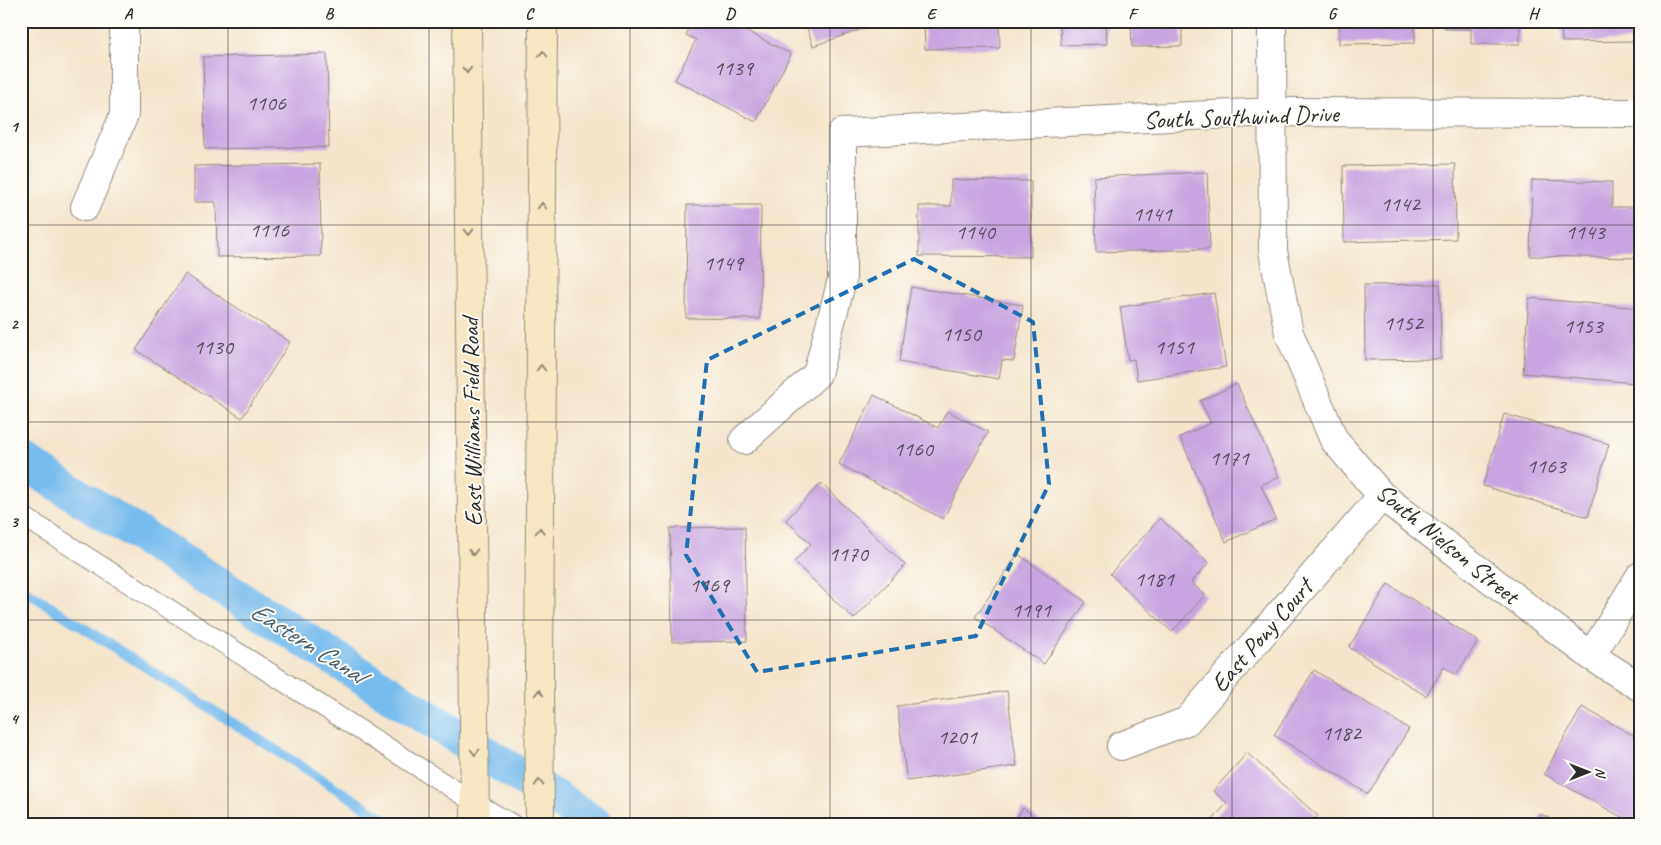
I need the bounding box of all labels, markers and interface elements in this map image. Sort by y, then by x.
text: A [124,4,134,24]
text: B [325,4,335,24]
text: C [525,4,535,24]
text: D [725,4,736,24]
text: E [927,4,938,24]
text: F [1128,4,1139,24]
text: G [1328,4,1338,24]
text: H [1528,4,1540,24]
one-way arrow [538,50,548,58]
house number: 1139 [713,54,755,82]
one-way arrow [462,66,472,74]
house number: 1106 [246,89,287,117]
street label: South Southwind Drive [1143,98,1341,136]
text: 1 [10,117,19,137]
house number: 1142 [1380,190,1422,218]
house number: 1141 [1132,200,1173,228]
one-way arrow [537,202,547,210]
house number: 1116 [249,216,290,244]
house number: 1140 [955,218,997,246]
house number: 1143 [1565,218,1607,246]
one-way arrow [464,229,474,237]
house number: 1149 [703,249,745,277]
house number: 1152 [1383,309,1425,337]
house number: 1153 [1563,312,1605,340]
text: 2 [10,314,19,334]
street label: East Williams Field Road [454,314,490,527]
house number: 1150 [941,320,983,348]
house number: 1130 [193,333,235,361]
house number: 1151 [1154,333,1195,361]
one-way arrow [536,364,546,372]
house number: 1160 [893,435,935,463]
house number: 1171 [1209,444,1250,472]
house number: 1163 [1526,452,1568,480]
street label: South Nielson Street [1369,476,1528,613]
text: 3 [10,512,19,532]
one-way arrow [535,527,545,534]
house number: 1170 [828,540,870,568]
one-way arrow [468,549,478,557]
house number: 1181 [1134,565,1175,593]
street label: East Pony Court [1204,570,1322,699]
house number: 1169 [689,571,731,599]
water label: Eastern Canal [244,594,378,695]
house number: 1191 [1011,596,1052,624]
one-way arrow [534,689,544,697]
text: 4 [10,709,19,729]
house number: 1182 [1321,719,1363,747]
house number: 1201 [937,723,978,751]
one-way arrow [470,748,480,756]
north arrow [1564,748,1614,798]
text: N [1592,768,1609,779]
one-way arrow [534,779,545,787]

